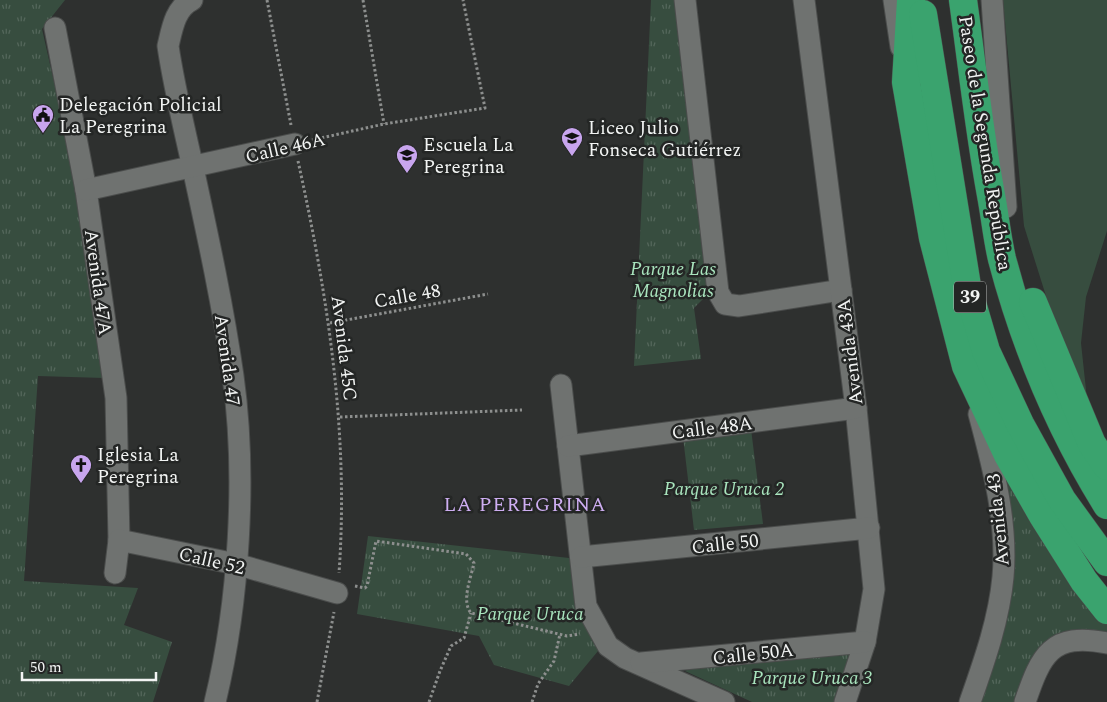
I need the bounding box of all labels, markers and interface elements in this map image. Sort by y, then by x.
street label: Paseo de la Segunda República [950,14,1019,274]
place label: Delegación Policial La Peregrina [59,91,222,142]
public building icon: Delegación Policial La Peregrina [31,103,55,134]
place label: Liceo Julio Fonseca Gutiérrez [588,114,742,165]
street label: Calle 46A [242,125,328,172]
school or university icon: Liceo Julio Fonseca Gutiérrez [560,126,584,157]
place label: Escuela La Peregrina [423,131,514,182]
school or university icon: Escuela La Peregrina [395,143,419,174]
street label: Avenida 47A [76,227,119,337]
park label: Parque Las Magnolias [630,255,716,306]
street label: Calle 48 [372,276,443,317]
road number: 39 [954,282,986,312]
street label: Avenida 45C [323,294,364,403]
street label: Avenida 43A [830,297,871,407]
street label: Avenida 47 [206,312,247,408]
street label: Calle 48A [670,409,754,448]
place label: Iglesia La Peregrina [97,441,180,492]
church icon: Iglesia La Peregrina [69,453,93,484]
street label: Avenida 43 [979,472,1018,567]
park label: Parque Uruca 2 [663,475,785,504]
district label: LA PEREGRINA [443,490,607,520]
street label: Calle 50 [690,527,760,562]
street label: Calle 52 [176,540,248,583]
park label: Parque Uruca [476,600,584,629]
street label: Calle 50A [711,636,795,673]
scale bar [22,650,156,682]
text: 50 m [30,656,62,679]
park label: Parque Uruca 3 [751,664,873,693]

